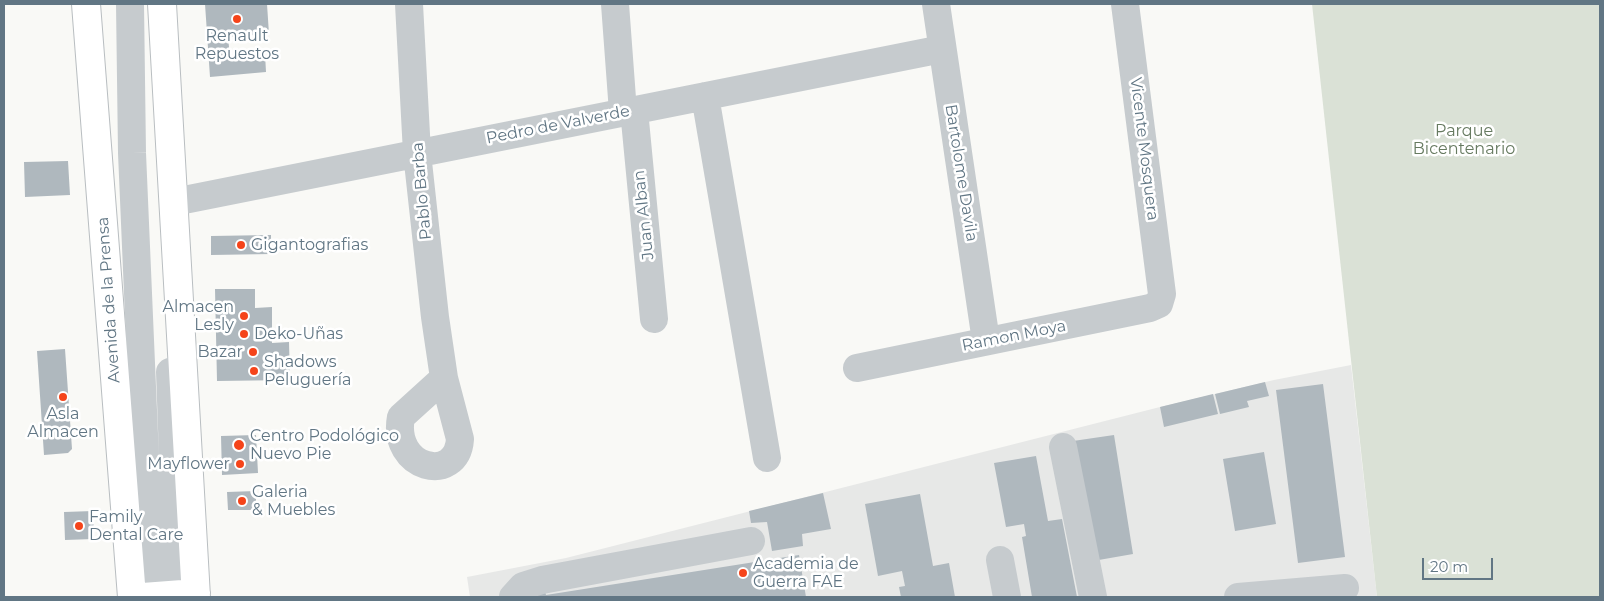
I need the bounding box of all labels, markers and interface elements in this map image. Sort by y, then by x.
marker: Renault Repuestos [231,13,243,25]
place label: Renault Repuestos [195,26,279,64]
street label: Vicente Mosquera [1126,76,1162,222]
street label: Pedro de Valverde [485,102,631,148]
street label: Bartolome Davila [941,103,981,243]
park label: Parque Bicentenario [1413,121,1515,159]
street label: Pablo Barba [408,141,436,241]
street label: Juan Alban [630,169,658,261]
street label: Avenida de la Prensa [94,216,124,384]
place label: Gigantografias [251,235,368,255]
marker: Gigantografias [235,239,247,251]
place label: Almacen Lesly [162,297,234,335]
marker: Almacen Lesly [238,310,250,322]
street label: Ramon Moya [960,316,1068,356]
place label: Deko-Uñas [254,324,343,344]
marker: Deko-Uñas [238,328,250,340]
place label: Bazar [197,342,243,362]
marker: Bazar [247,346,259,358]
place label: Shadows Peluguería [264,352,351,390]
marker: Shadows Peluguería [248,365,260,377]
marker: Asla Almacen [57,391,69,403]
place label: Asla Almacen [27,404,99,442]
place label: Centro Podológico Nuevo Pie [250,426,399,464]
marker: Centro Podológico Nuevo Pie [232,438,246,452]
place label: Mayflower [147,454,230,474]
marker: Mayflower [234,458,246,470]
place label: Galeria & Muebles [252,482,335,520]
marker: Galeria & Muebles [236,495,248,507]
place label: Family Dental Care [89,507,183,545]
marker: Family Dental Care [73,520,85,532]
scale bar [1424,548,1495,580]
place label: Academia de Guerra FAE [753,554,859,592]
text: 20 m [1430,557,1468,576]
marker: Academia de Guerra FAE [737,567,749,579]

